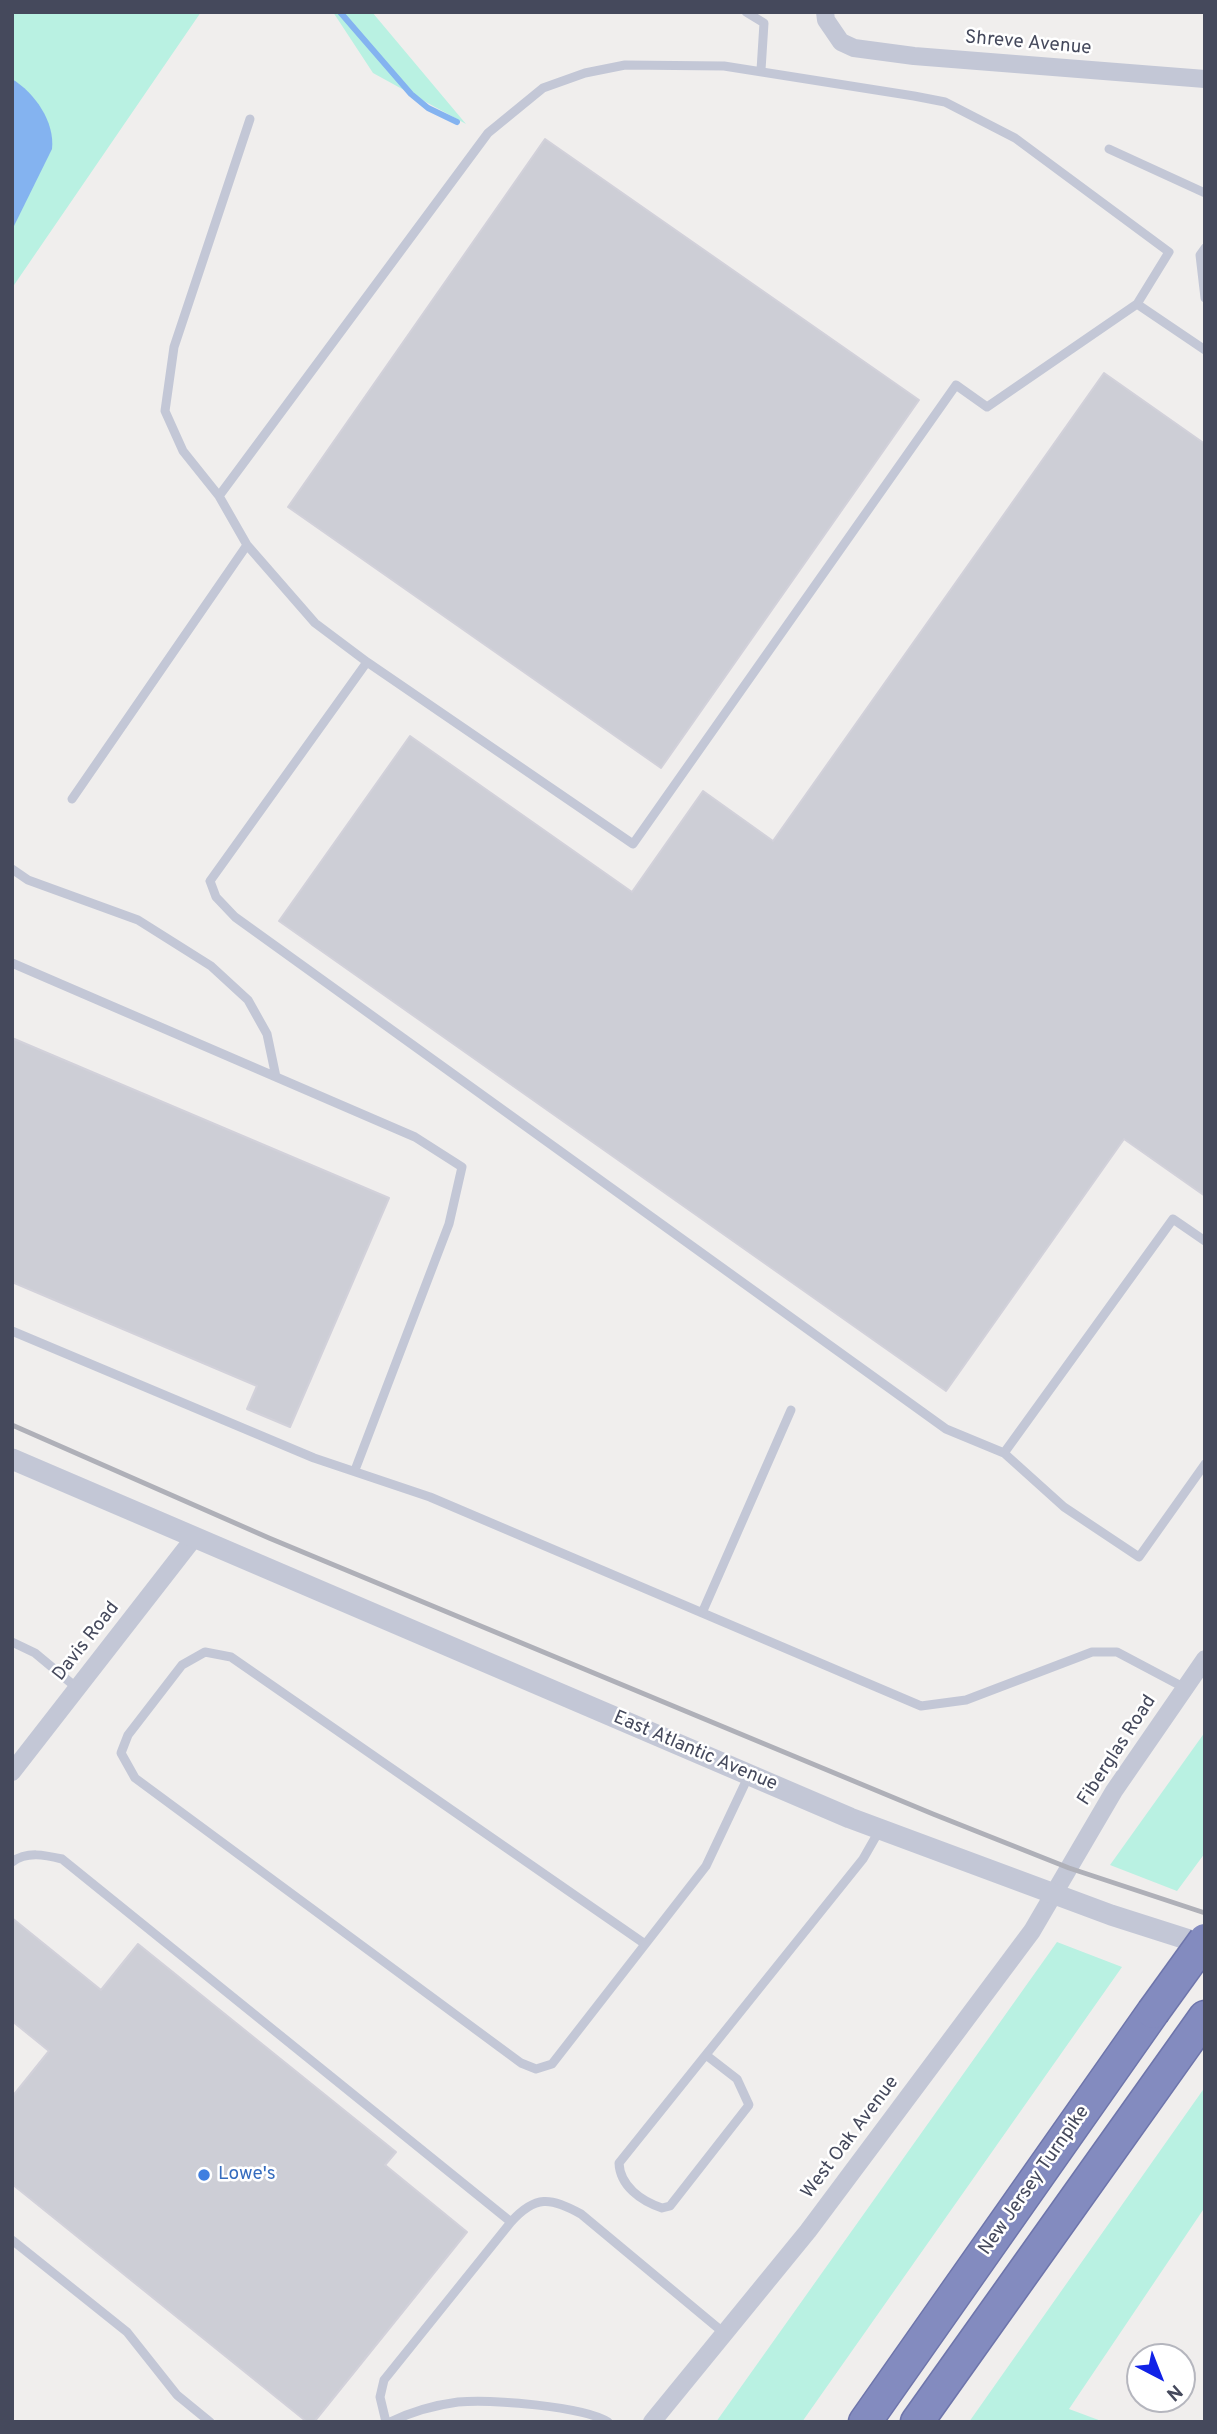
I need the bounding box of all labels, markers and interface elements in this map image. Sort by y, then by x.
street label: Shreve Avenue [964,27,1092,61]
street label: Davis Road [49,1598,125,1686]
street label: Fiberglas Road [1074,1692,1162,1810]
street label: East Atlantic Avenue [610,1707,780,1797]
street label: West Oak Avenue [797,2072,905,2204]
street label: New Jersey Turnpike [975,2102,1095,2260]
place label: Lowe's [218,2164,276,2186]
marker: Lowe's [196,2167,212,2183]
north arrow [1126,2343,1196,2413]
text: N [1161,2379,1187,2406]

